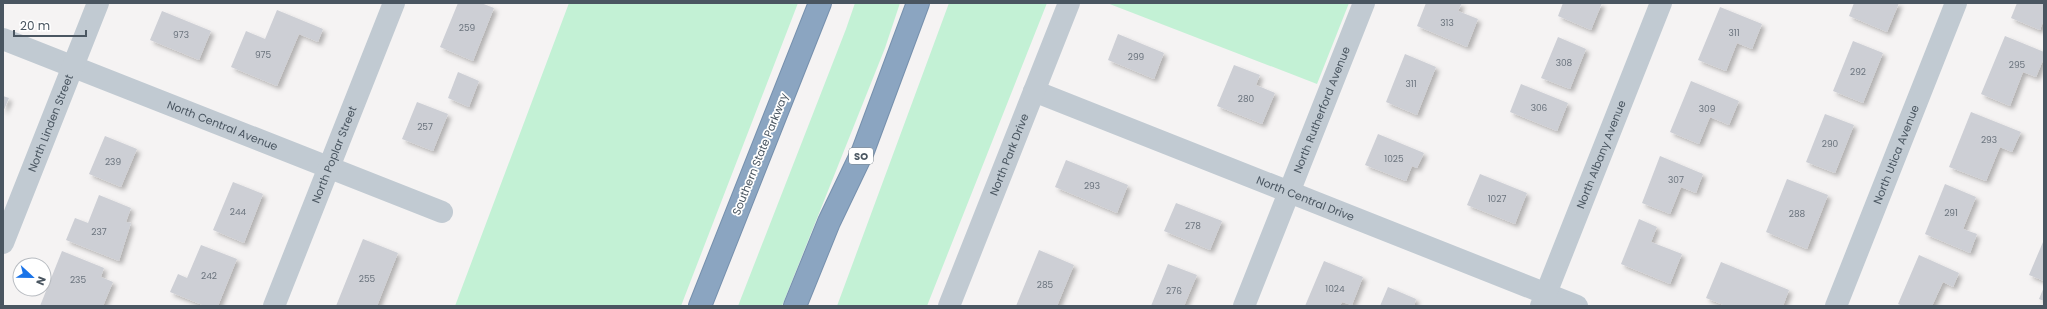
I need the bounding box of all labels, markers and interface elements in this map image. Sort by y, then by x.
scale bar [14,12,86,38]
text: 20 m [20,17,50,34]
house number: 313 [1440,17,1454,29]
house number: 259 [459,22,476,34]
house number: 311 [1728,27,1740,39]
house number: 973 [173,29,189,41]
street label: North Rutherford Avenue [1289,44,1354,176]
house number: 975 [255,49,271,61]
house number: 299 [1128,51,1145,63]
house number: 308 [1556,57,1573,69]
house number: 295 [2009,59,2026,71]
house number: 292 [1850,66,1866,78]
street label: North Linden Street [24,72,77,174]
house number: 311 [1405,78,1417,90]
street label: Southern State Parkway [728,90,792,217]
house number: 280 [1238,93,1255,105]
street label: North Central Avenue [165,96,280,155]
street label: North Albany Avenue [1572,98,1630,211]
house number: 306 [1531,102,1548,114]
street label: North Utica Avenue [1869,102,1923,206]
house number: 309 [1699,103,1716,115]
street label: North Poplar Street [308,104,360,205]
street label: North Park Drive [986,111,1033,198]
house number: 257 [417,121,433,133]
house number: 293 [1981,134,1997,146]
house number: 290 [1822,138,1839,150]
road number: SO [849,148,873,164]
house number: 1025 [1384,153,1404,165]
house number: 239 [105,156,121,168]
street label: North Central Drive [1254,172,1357,225]
house number: 307 [1668,174,1684,186]
house number: 293 [1084,180,1100,192]
house number: 1027 [1488,193,1506,205]
house number: 244 [230,206,247,218]
house number: 291 [1944,207,1958,219]
house number: 288 [1789,208,1806,220]
house number: 278 [1185,220,1201,232]
house number: 237 [91,226,107,238]
north arrow [12,257,52,297]
house number: 242 [201,270,217,282]
house number: 255 [359,273,376,285]
text: N [32,274,50,288]
house number: 235 [70,274,86,286]
house number: 285 [1037,279,1054,291]
house number: 1024 [1325,283,1345,295]
house number: 276 [1166,285,1182,297]

